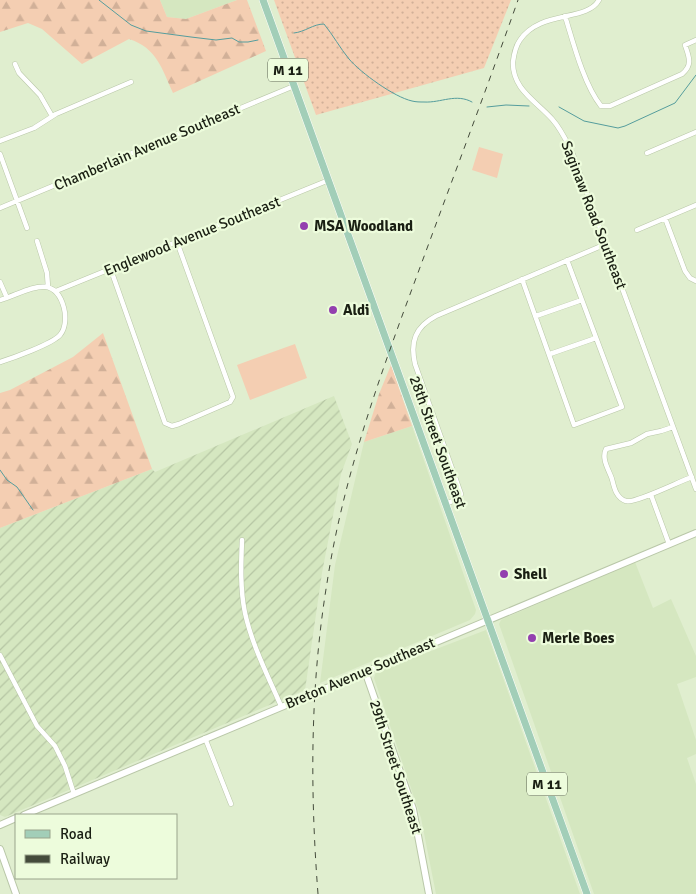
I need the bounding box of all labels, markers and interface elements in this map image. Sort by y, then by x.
road number: M 11 [268,58,308,82]
street label: Chamberlain Avenue Southeast [51,100,243,194]
street label: Saginaw Road Southeast [557,138,631,292]
street label: Englewood Avenue Southeast [101,192,283,280]
place label: MSA Woodland [314,217,413,235]
marker: MSA Woodland [298,220,310,232]
place label: Aldi [343,301,370,319]
marker: Aldi [327,304,339,316]
street label: 28th Street Southeast [406,373,470,511]
place label: Shell [514,565,547,583]
marker: Shell [498,568,510,580]
place label: Merle Boes [542,629,615,647]
marker: Merle Boes [526,632,538,644]
street label: Breton Avenue Southeast [282,633,438,713]
street label: 29th Street Southeast [366,698,426,836]
road number: M 11 [527,772,567,796]
legend [15,814,178,879]
text: Road [60,825,92,843]
text: Railway [60,850,110,868]

